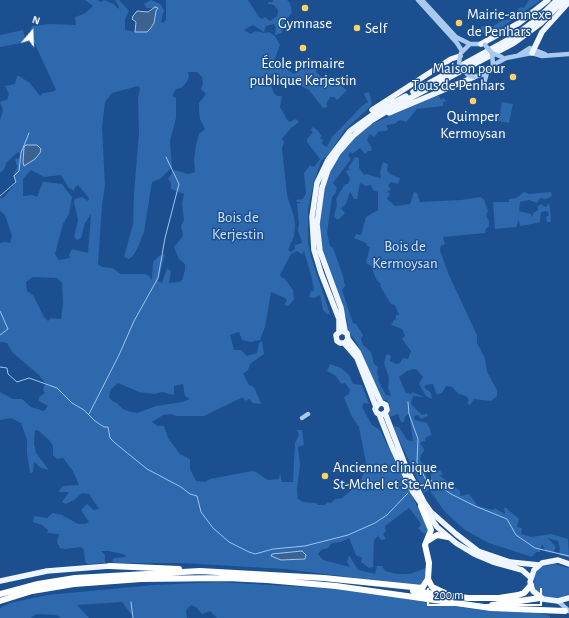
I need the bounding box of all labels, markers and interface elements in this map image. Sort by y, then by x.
marker: Gymnase [300,3,310,13]
place label: Mairie-annexe de Penhars [467,5,551,40]
north arrow [12,12,52,52]
text: N [31,14,41,27]
place label: Gymnase [278,14,332,32]
marker: Mairie-annexe de Penhars [454,18,464,28]
place label: Self [365,19,387,37]
marker: Self [352,23,362,33]
marker: École primaire publique Kerjestin [298,43,308,53]
place label: École primaire publique Kerjestin [249,54,357,89]
place label: Maison pour Tous de Penhars [412,59,505,94]
marker: Maison pour Tous de Penhars [508,72,518,82]
marker: Quimper Kermoysan [468,96,478,106]
place label: Quimper Kermoysan [440,107,506,142]
park label: Bois de Kerjestin [212,208,264,243]
park label: Bois de Kermoysan [372,237,438,272]
place label: Ancienne clinique St-Mchel et Ste-Anne [333,458,454,493]
marker: Ancienne clinique St-Mchel et Ste-Anne [320,471,330,481]
scale bar [429,580,544,606]
text: 200 m [434,589,464,601]

